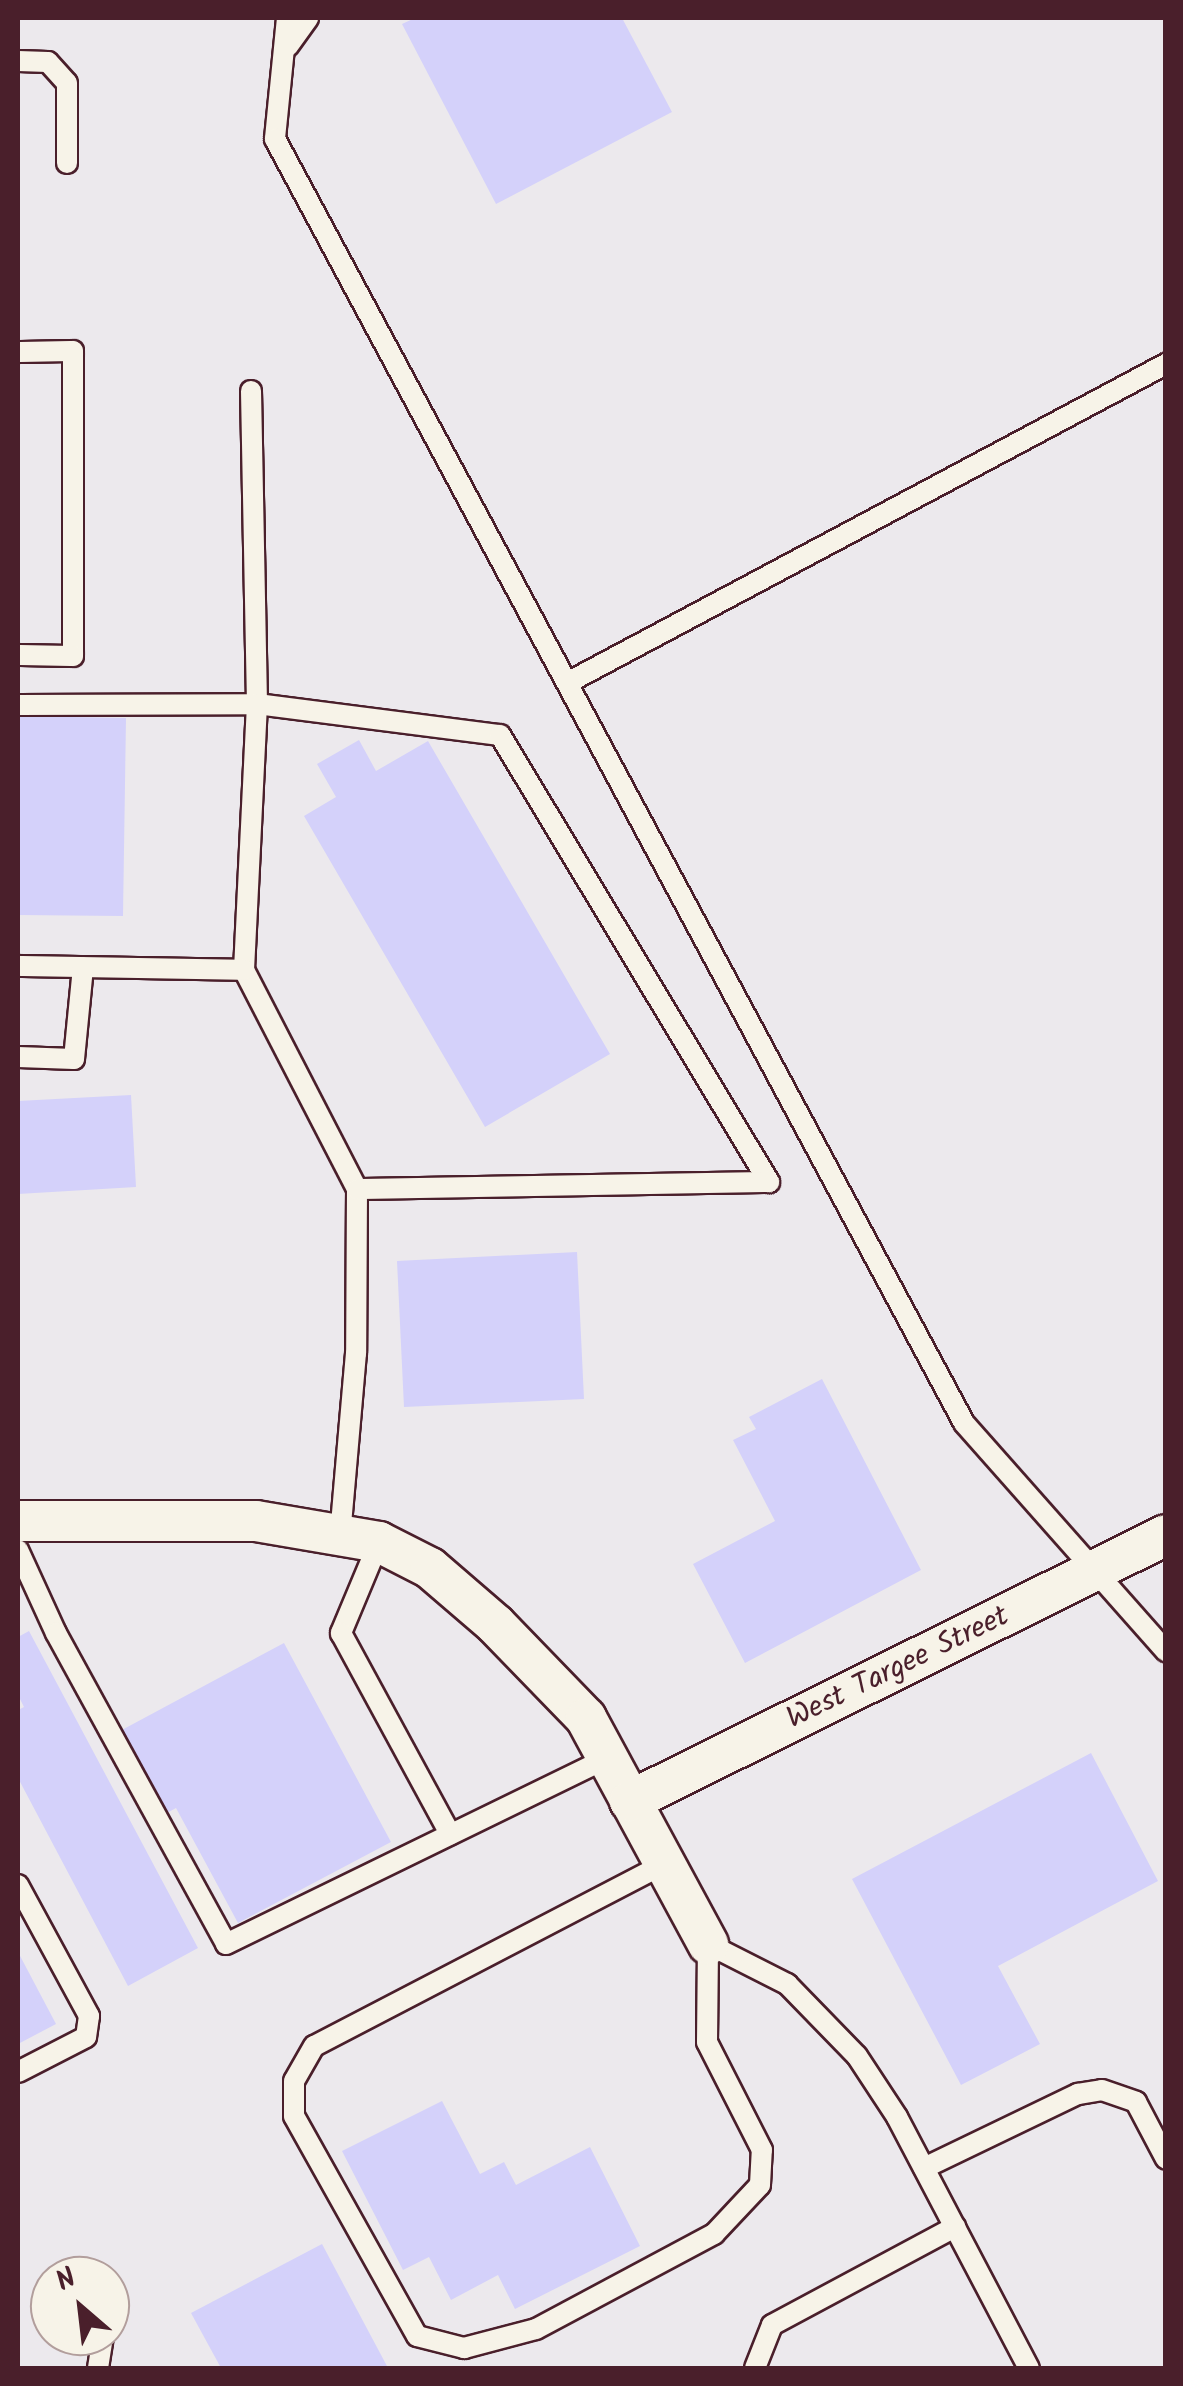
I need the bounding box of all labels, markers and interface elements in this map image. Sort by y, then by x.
street label: West Targee Street [781,1599,1015,1737]
north arrow [30,2256,130,2356]
text: N [48,2257,85,2305]

